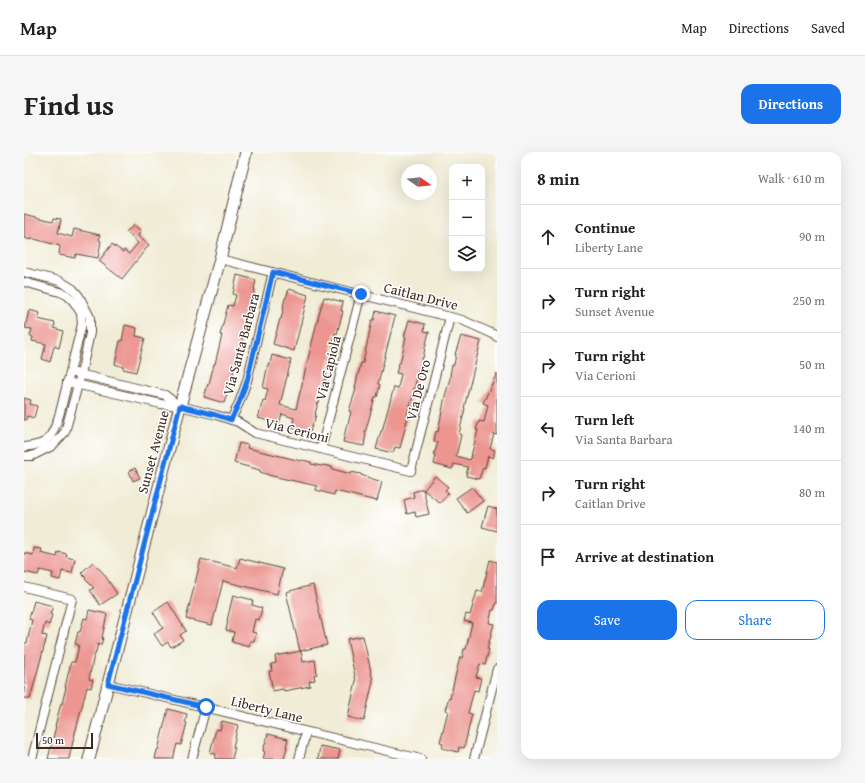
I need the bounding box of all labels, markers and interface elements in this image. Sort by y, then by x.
text: Map [20,14,57,42]
text: Map [681,18,707,38]
text: Directions [729,18,789,38]
text: Saved [811,18,845,38]
text: Find us [24,84,114,125]
button: Directions [741,84,841,124]
north arrow [401,164,437,200]
map controls [449,164,485,272]
button: + [449,164,485,200]
text: 8 min [537,166,579,191]
text: Walk · 610 m [758,169,825,188]
button: − [449,200,485,236]
text: Continue [575,217,636,238]
icon: ahead [537,226,559,248]
text: 90 m [799,227,825,246]
button: layers [449,236,485,272]
text: Liberty Lane [575,238,643,257]
street label: Caitlan Drive [382,277,461,315]
text: Turn right [575,281,646,302]
route end [352,285,370,303]
street label: Via Santa Barbara [218,290,264,397]
icon: right [537,290,559,312]
text: 250 m [793,291,825,310]
text: Sunset Avenue [575,302,654,321]
street label: Via Capiola [310,333,346,403]
text: Turn right [575,345,646,366]
icon: right [537,354,559,376]
text: 50 m [799,355,825,374]
street label: Via De Oro [401,357,435,423]
text: Via Cerioni [575,366,636,385]
street label: Sunset Avenue [132,408,174,496]
text: Turn left [575,409,634,430]
street label: Via Cerioni [263,412,331,448]
icon: left [537,418,559,440]
text: 140 m [793,419,825,438]
text: Via Santa Barbara [575,430,673,449]
text: Turn right [575,473,646,494]
icon: right [537,482,559,504]
text: 80 m [799,483,825,502]
text: Caitlan Drive [575,494,646,513]
icon: arrive [537,546,559,568]
text: Arrive at destination [575,546,714,567]
button: Save [537,600,677,640]
button: Share [685,600,825,640]
street label: Liberty Lane [229,690,305,728]
route start [197,698,215,716]
scale bar [36,731,93,750]
text: 50 m [42,732,64,748]

